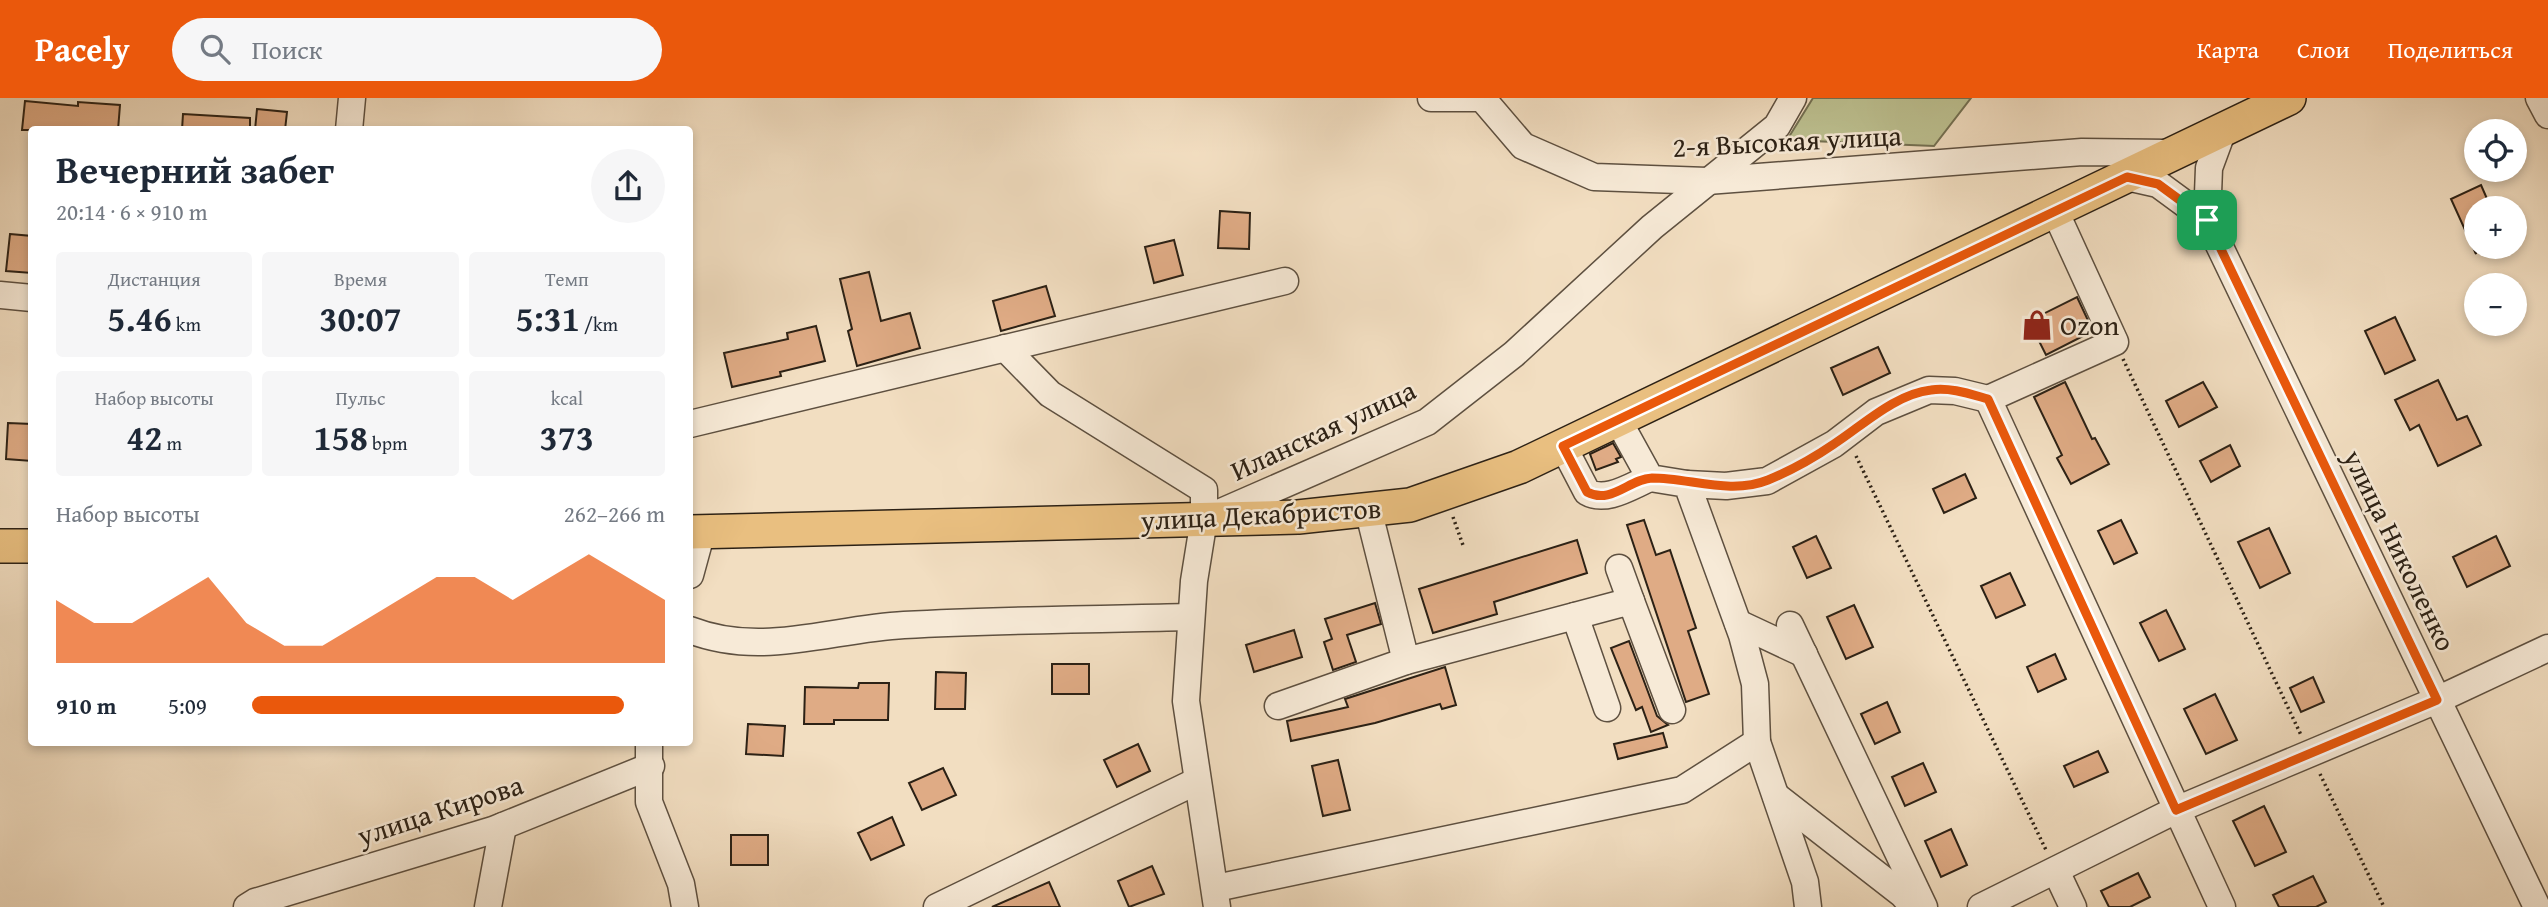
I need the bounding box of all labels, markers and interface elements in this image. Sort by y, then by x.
search box [172,18,662,81]
text: Pacely [35,25,130,73]
icon: search [196,30,234,68]
text: Поиск [252,30,322,69]
text: Карта [2197,32,2259,67]
text: Слои [2297,32,2350,67]
text: Поделиться [2388,32,2513,67]
street label: 2-я Высокая улица [1671,114,1903,167]
map controls [2464,119,2527,336]
button: locate [2464,119,2527,182]
text: Вечерний забег [56,141,334,197]
button: share [591,149,665,223]
pin [2177,190,2237,250]
text: 20:14 · 6 × 910 m [56,195,208,228]
button: + [2464,196,2527,259]
icon: arrive [2188,201,2226,239]
text: Дистанция [108,265,201,293]
text: Время [334,265,387,293]
text: Темп [545,265,589,293]
button: − [2464,273,2527,336]
text: 5.46 [107,293,172,344]
text: 30:07 [319,293,402,344]
text: 5:31 [516,293,580,344]
place label: Ozon [2060,304,2120,345]
shop icon: Ozon [2020,308,2054,342]
text: km [172,310,201,338]
text: /km [580,310,618,338]
street label: Иланская улица [1223,368,1423,490]
text: Набор высоты [95,384,214,412]
text: Пульс [336,384,385,412]
text: kcal [551,384,583,412]
text: 42 [126,412,162,463]
text: 158 [313,412,368,463]
text: 373 [540,412,594,463]
text: m [162,429,182,457]
text: bpm [368,429,408,457]
street label: улица Николенко [2333,441,2467,657]
street label: улица Декабристов [1139,487,1382,540]
text: Набор высоты [56,497,200,530]
text: 262–266 m [564,497,665,530]
text: 910 m [56,689,117,722]
text: 5:09 [168,689,207,722]
street label: улица Кирова [351,763,529,856]

